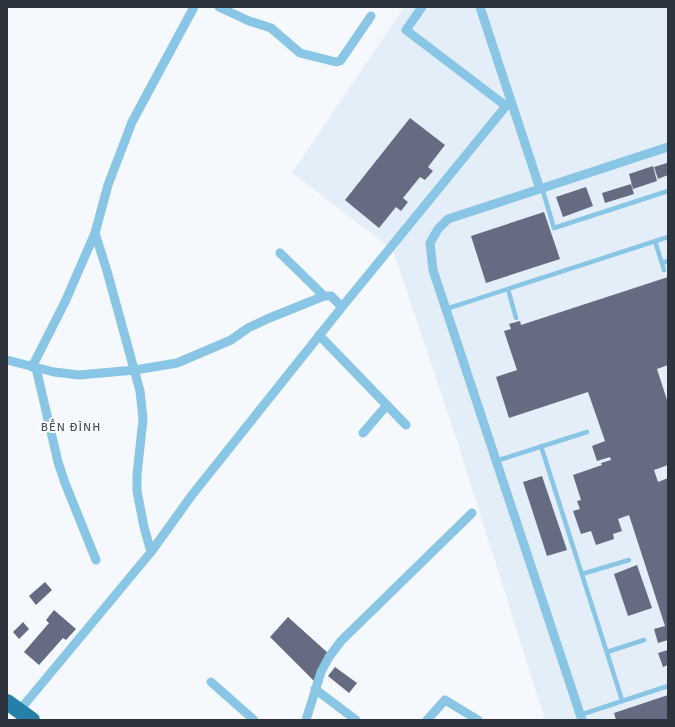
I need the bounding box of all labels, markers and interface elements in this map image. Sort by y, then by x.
district label: BẾN ĐÌNH [41,418,101,435]

